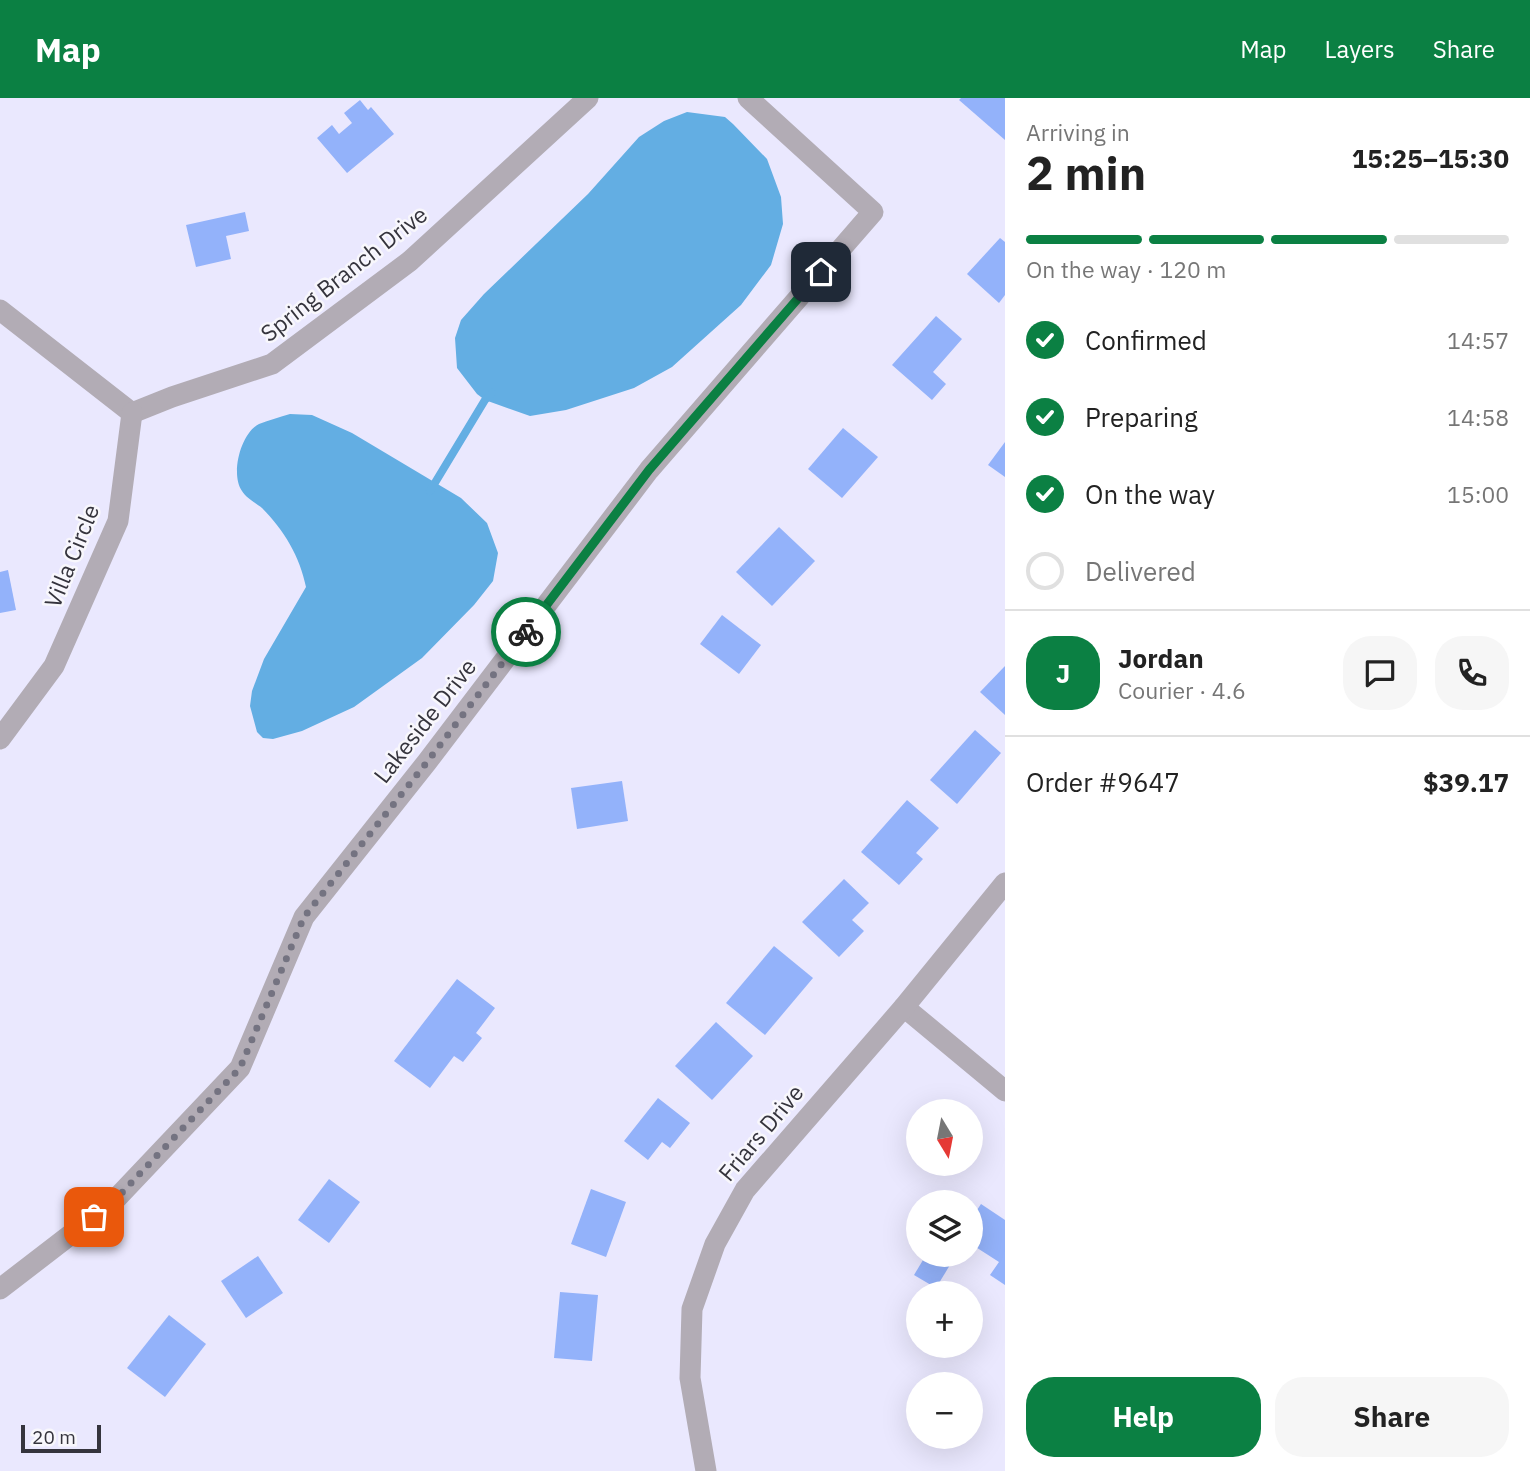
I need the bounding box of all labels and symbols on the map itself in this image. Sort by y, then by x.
street label: Spring Branch Drive [254,199,433,348]
pin [791,242,851,302]
street label: Villa Circle [37,500,105,612]
courier [491,597,561,667]
street label: Lakeside Drive [366,652,482,789]
street label: Friars Drive [711,1078,809,1187]
north arrow [906,1099,984,1176]
pin [64,1187,124,1247]
scale bar [21,1422,102,1454]

